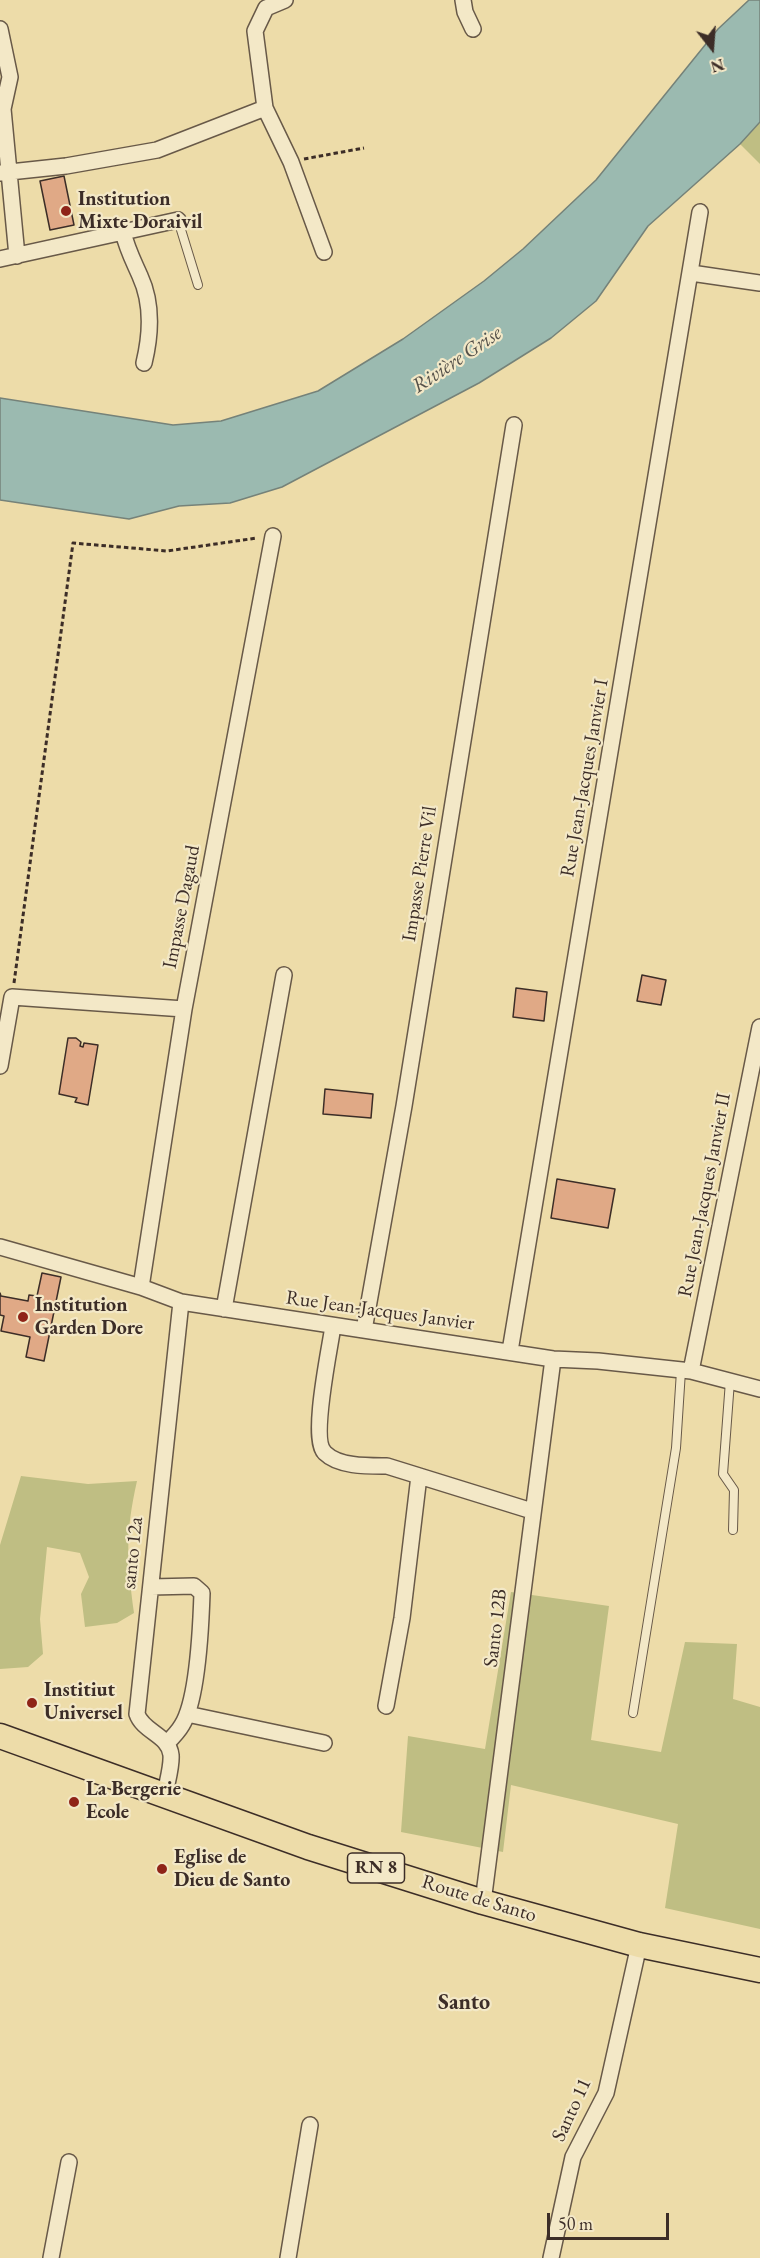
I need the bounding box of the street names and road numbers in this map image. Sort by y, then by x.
street label: Rue Jean-Jacques Janvier I [556,677,614,879]
street label: Impasse Pierre Vil [397,805,443,943]
street label: Impasse Dagaud [158,843,206,971]
street label: Rue Jean-Jacques Janvier II [673,1091,737,1299]
street label: Rue Jean-Jacques Janvier [284,1286,476,1336]
street label: santo 12a [117,1516,149,1590]
street label: Santo 12B [479,1587,513,1669]
road number: RN 8 [348,1853,404,1883]
street label: Route de Santo [419,1870,539,1928]
street label: Santo 11 [547,2074,597,2146]

